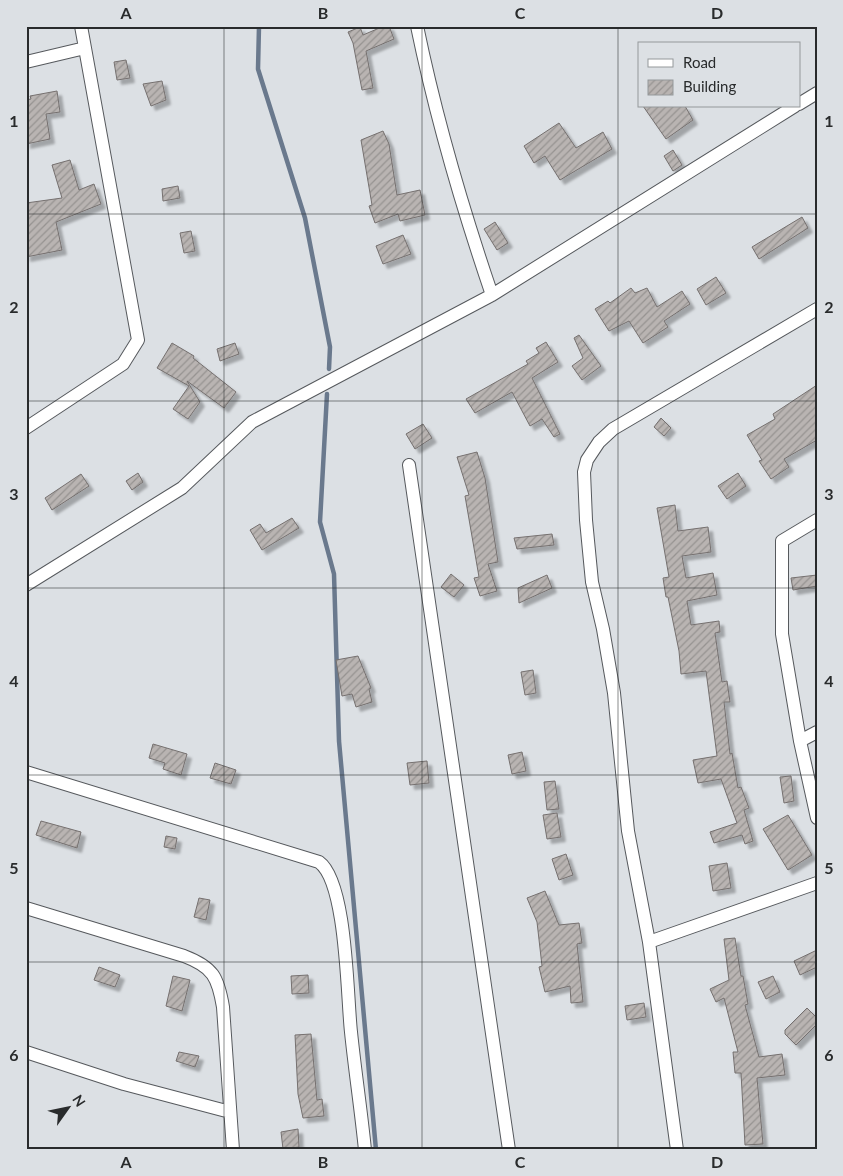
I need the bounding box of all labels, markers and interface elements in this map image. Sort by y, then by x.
text: A [119,3,132,22]
text: B [318,3,328,22]
text: C [515,3,526,22]
text: D [711,3,723,22]
legend [638,42,800,108]
text: Road [683,53,716,71]
text: Building [683,77,736,95]
text: 1 [9,111,19,130]
text: 1 [824,111,834,130]
text: 2 [9,297,19,316]
text: 2 [824,297,834,316]
text: 3 [9,484,19,503]
text: 3 [824,484,834,503]
text: 4 [9,671,19,690]
text: 4 [824,671,834,690]
text: 5 [9,858,19,877]
text: 5 [824,858,834,877]
text: 6 [9,1045,19,1064]
text: 6 [824,1045,834,1064]
north arrow [42,1084,92,1134]
text: N [69,1091,89,1110]
text: A [119,1152,132,1171]
text: B [318,1152,328,1171]
text: C [515,1152,526,1171]
text: D [711,1152,723,1171]

